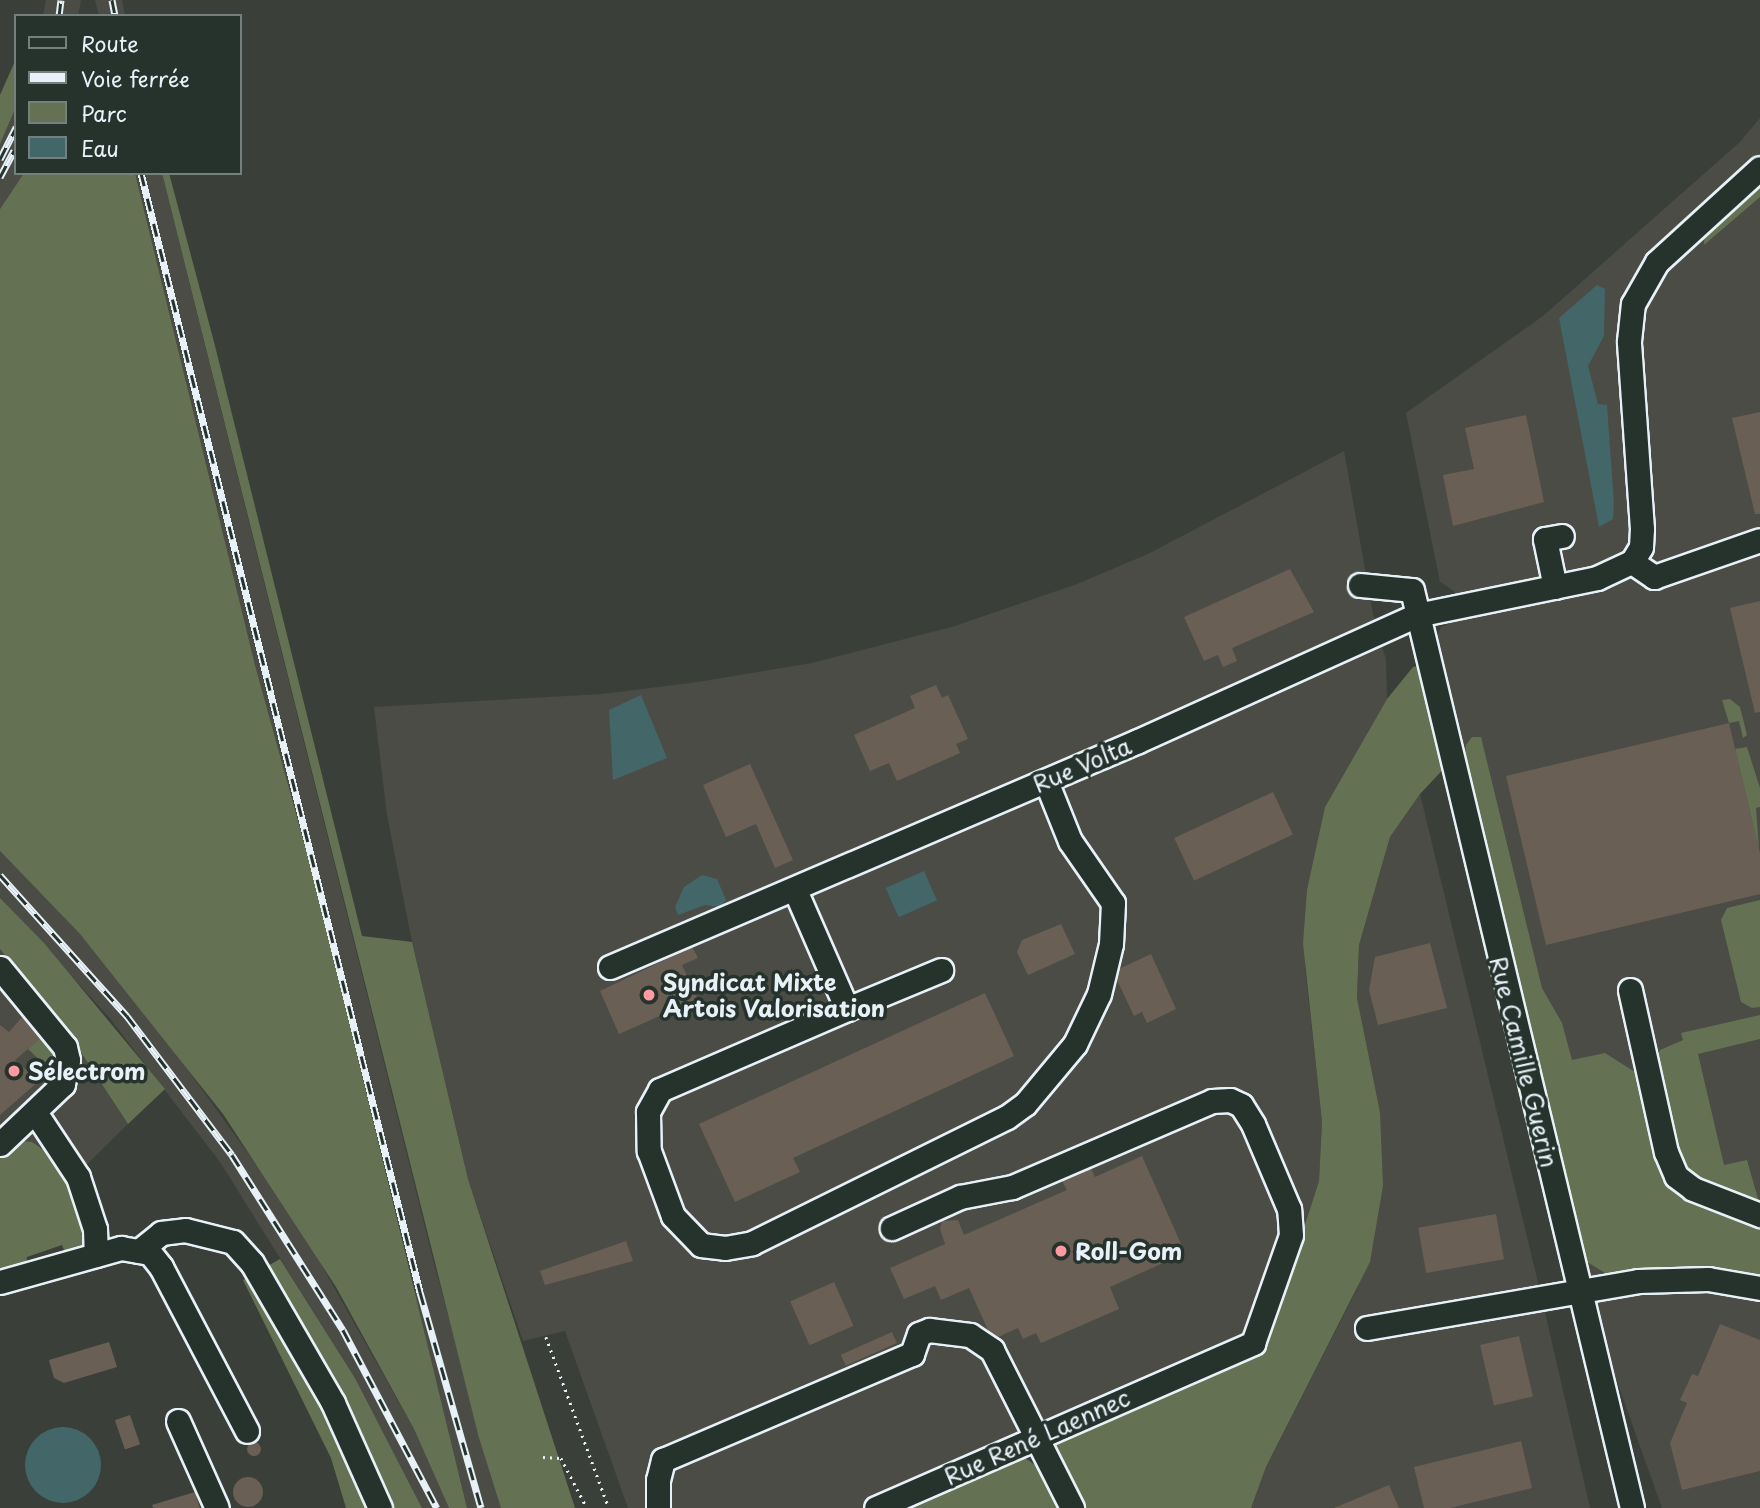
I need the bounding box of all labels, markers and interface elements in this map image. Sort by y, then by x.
legend [14,14,242,175]
text: Route [81,27,139,59]
text: Voie ferrée [81,62,190,94]
text: Parc [81,97,127,129]
text: Eau [81,132,119,164]
street label: Rue Volta [1028,731,1136,799]
street label: Rue Camille Guerin [1484,954,1564,1170]
place label: Syndicat Mixte Artois Valorisation [663,968,886,1022]
marker: Syndicat Mixte Artois Valorisation [641,987,657,1003]
place label: Sélectrom [28,1057,145,1085]
marker: Sélectrom [6,1063,22,1079]
place label: Roll-Gom [1075,1237,1182,1265]
marker: Roll-Gom [1053,1243,1069,1259]
street label: Rue René Laennec [939,1383,1135,1491]

